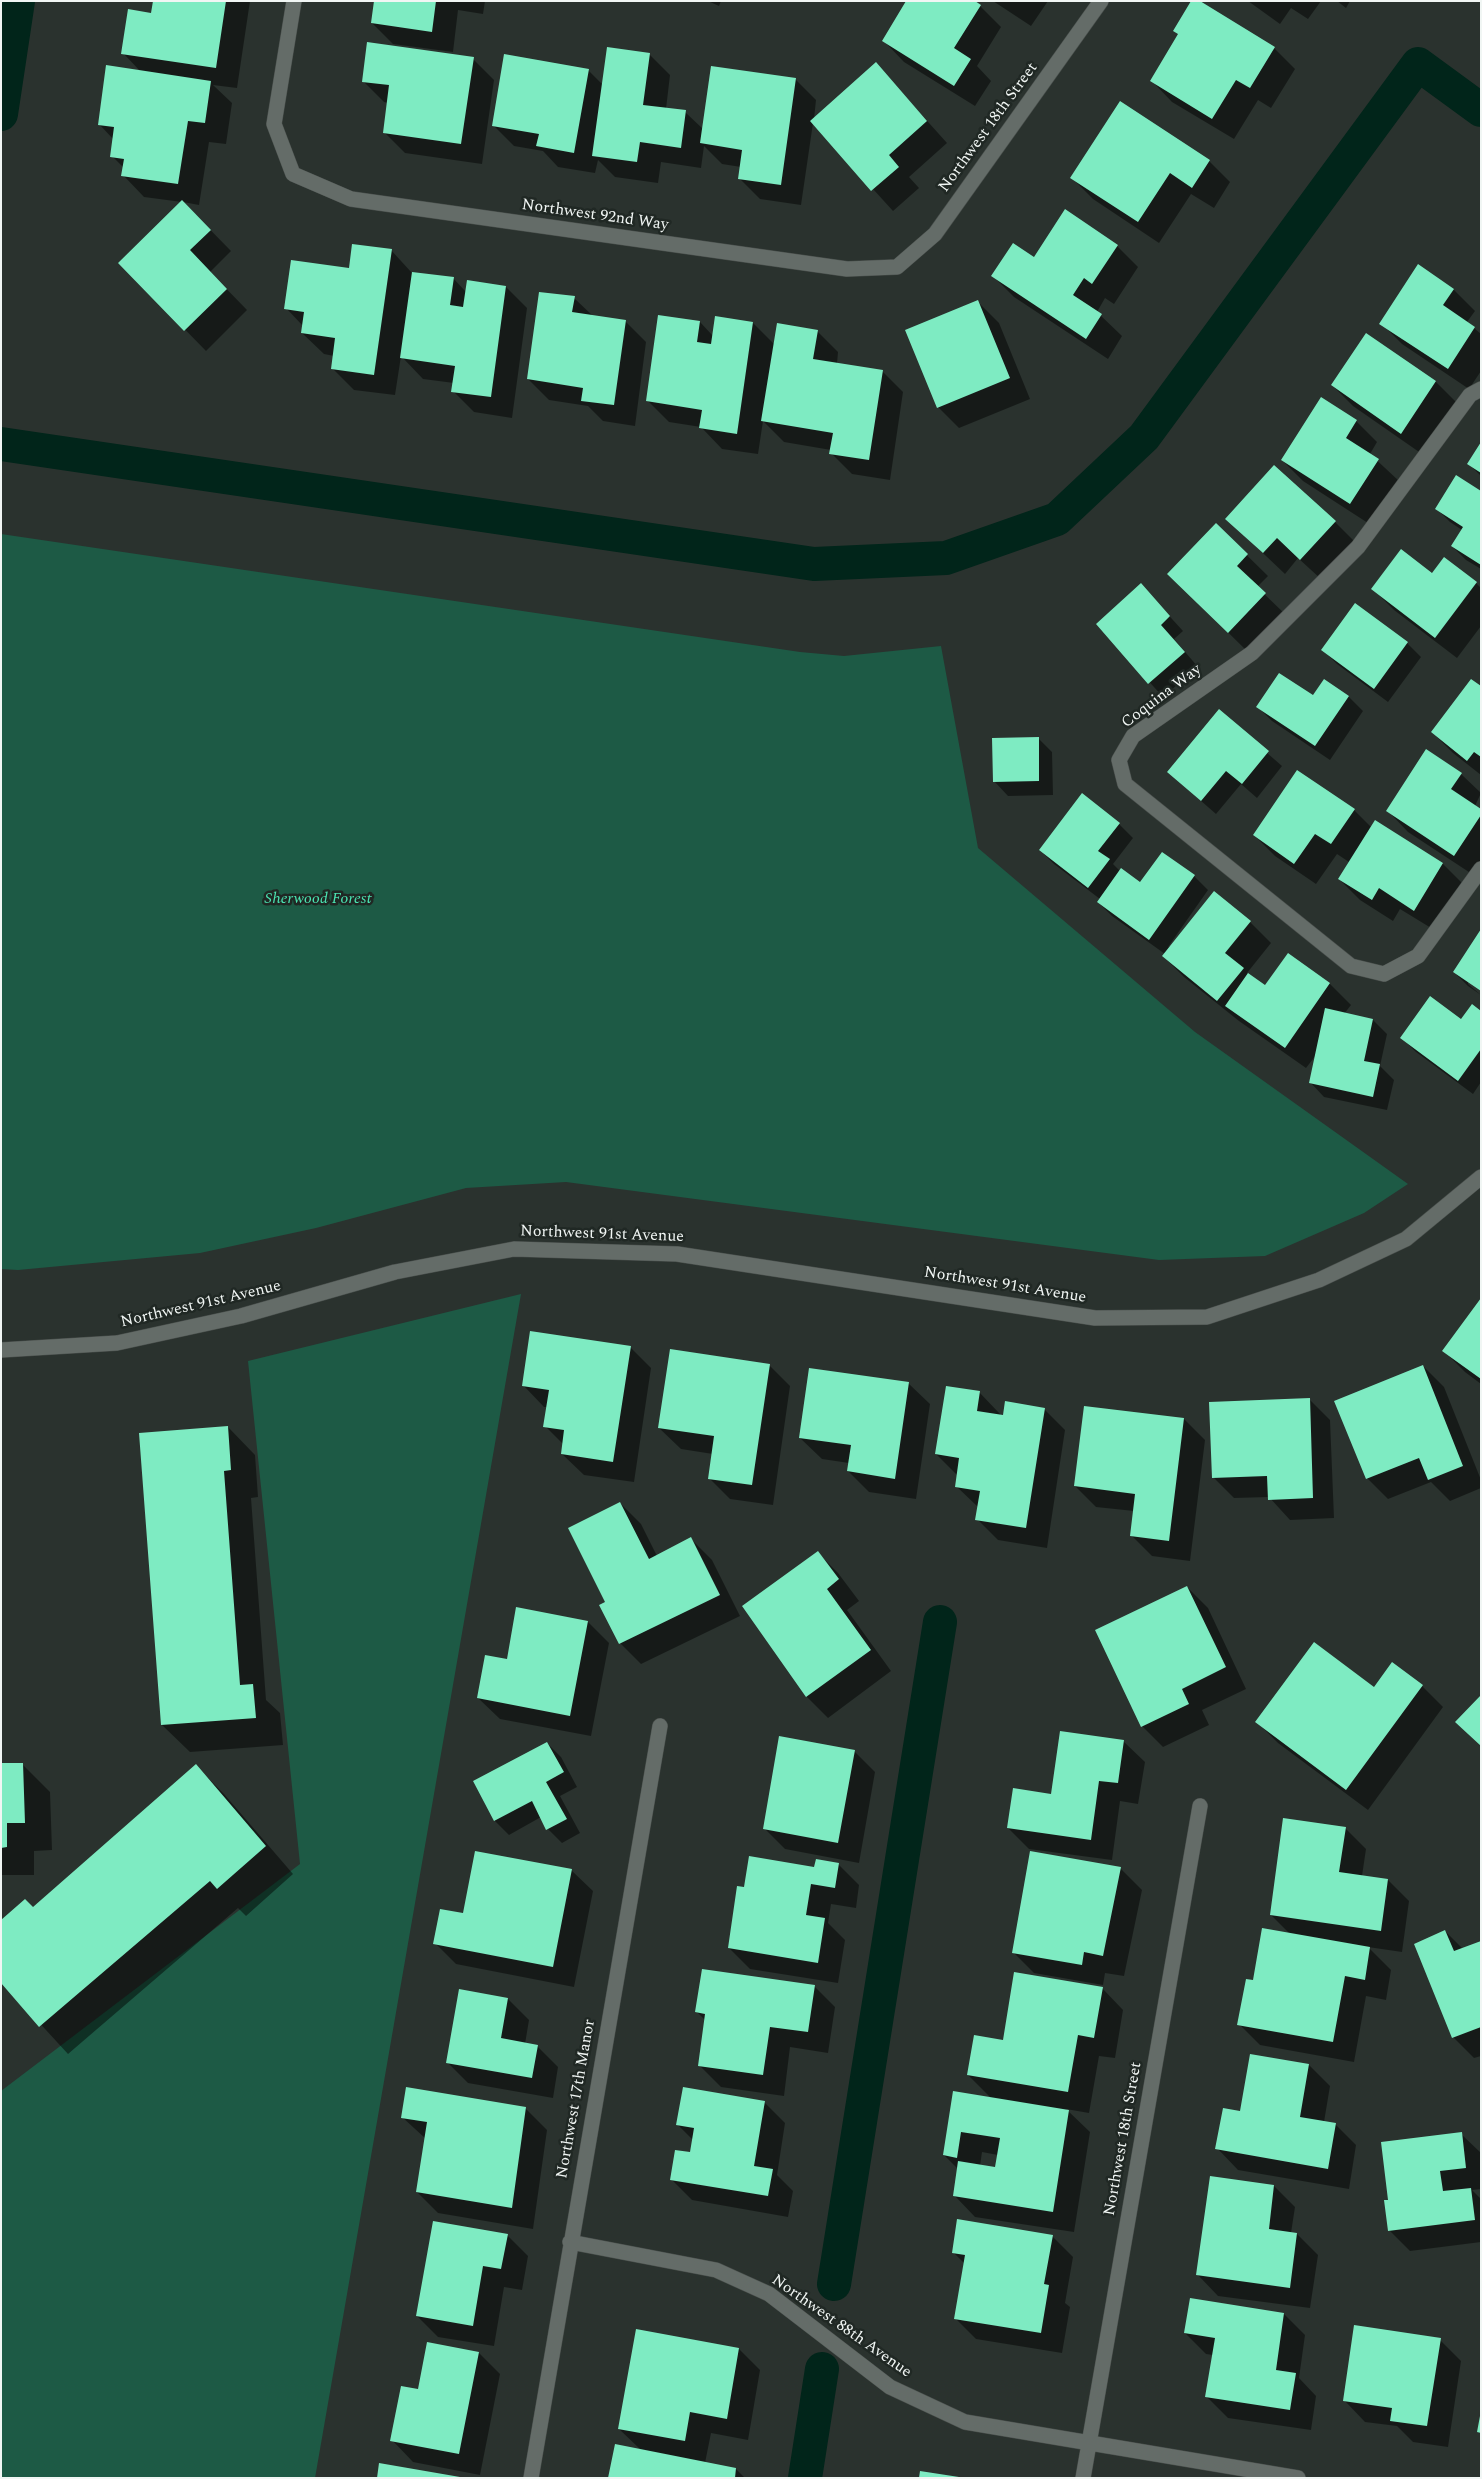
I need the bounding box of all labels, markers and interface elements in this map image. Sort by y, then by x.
street label: Northwest 18th Street [935,59,1043,197]
street label: Northwest 92nd Way [520,196,670,236]
street label: Coquina Way [1118,661,1206,733]
park label: Sherwood Forest [265,890,371,910]
street label: Northwest 91st Avenue [520,1223,684,1247]
street label: Northwest 91st Avenue [922,1264,1088,1308]
street label: Northwest 91st Avenue [119,1277,283,1333]
street label: Northwest 17th Manor [554,2018,600,2180]
street label: Northwest 18th Street [1101,2061,1147,2217]
street label: Northwest 88th Avenue [767,2271,915,2383]

